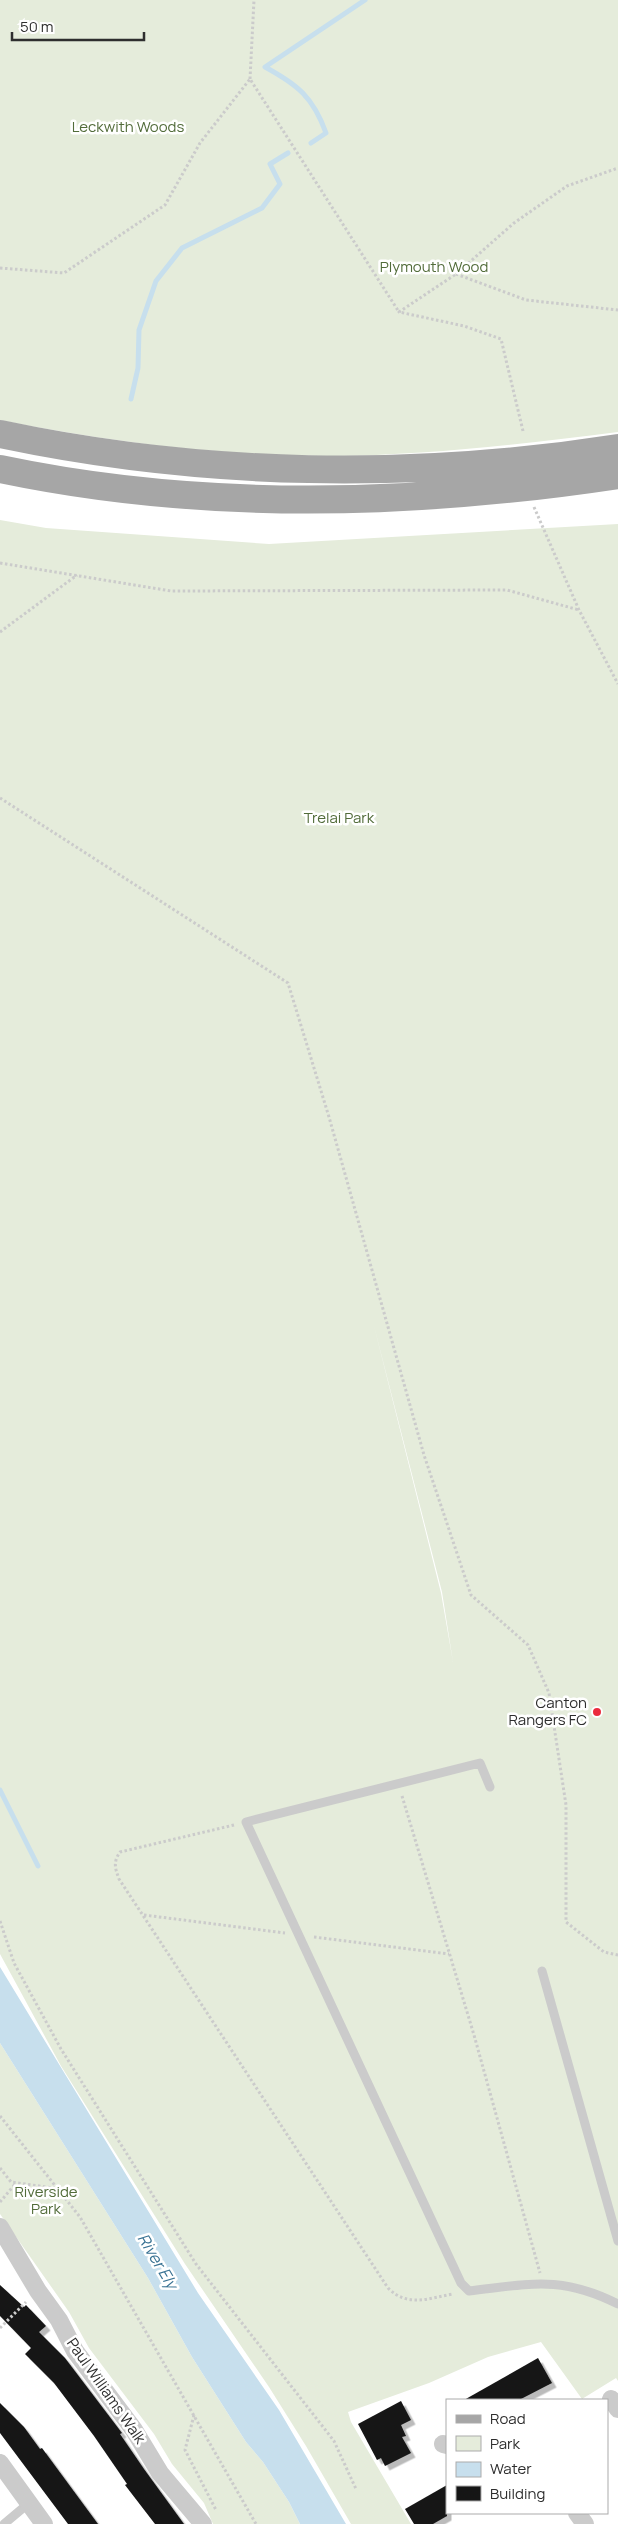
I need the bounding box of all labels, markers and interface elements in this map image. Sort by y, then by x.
scale bar [12,10,145,42]
text: 50 m [20,16,54,37]
park label: Leckwith Woods [72,116,184,137]
park label: Plymouth Wood [380,256,488,277]
park label: Trelai Park [304,807,375,828]
place label: Canton Rangers FC [508,1692,587,1730]
marker: Canton Rangers FC [591,1706,603,1718]
park label: Riverside Park [14,2181,78,2219]
water label: River Ely [133,2229,185,2295]
street label: Paul Williams Walk [62,2334,151,2448]
legend [446,2399,608,2514]
text: Road [490,2408,526,2429]
text: Park [490,2433,520,2454]
text: Water [490,2458,532,2479]
text: Building [490,2483,545,2504]

